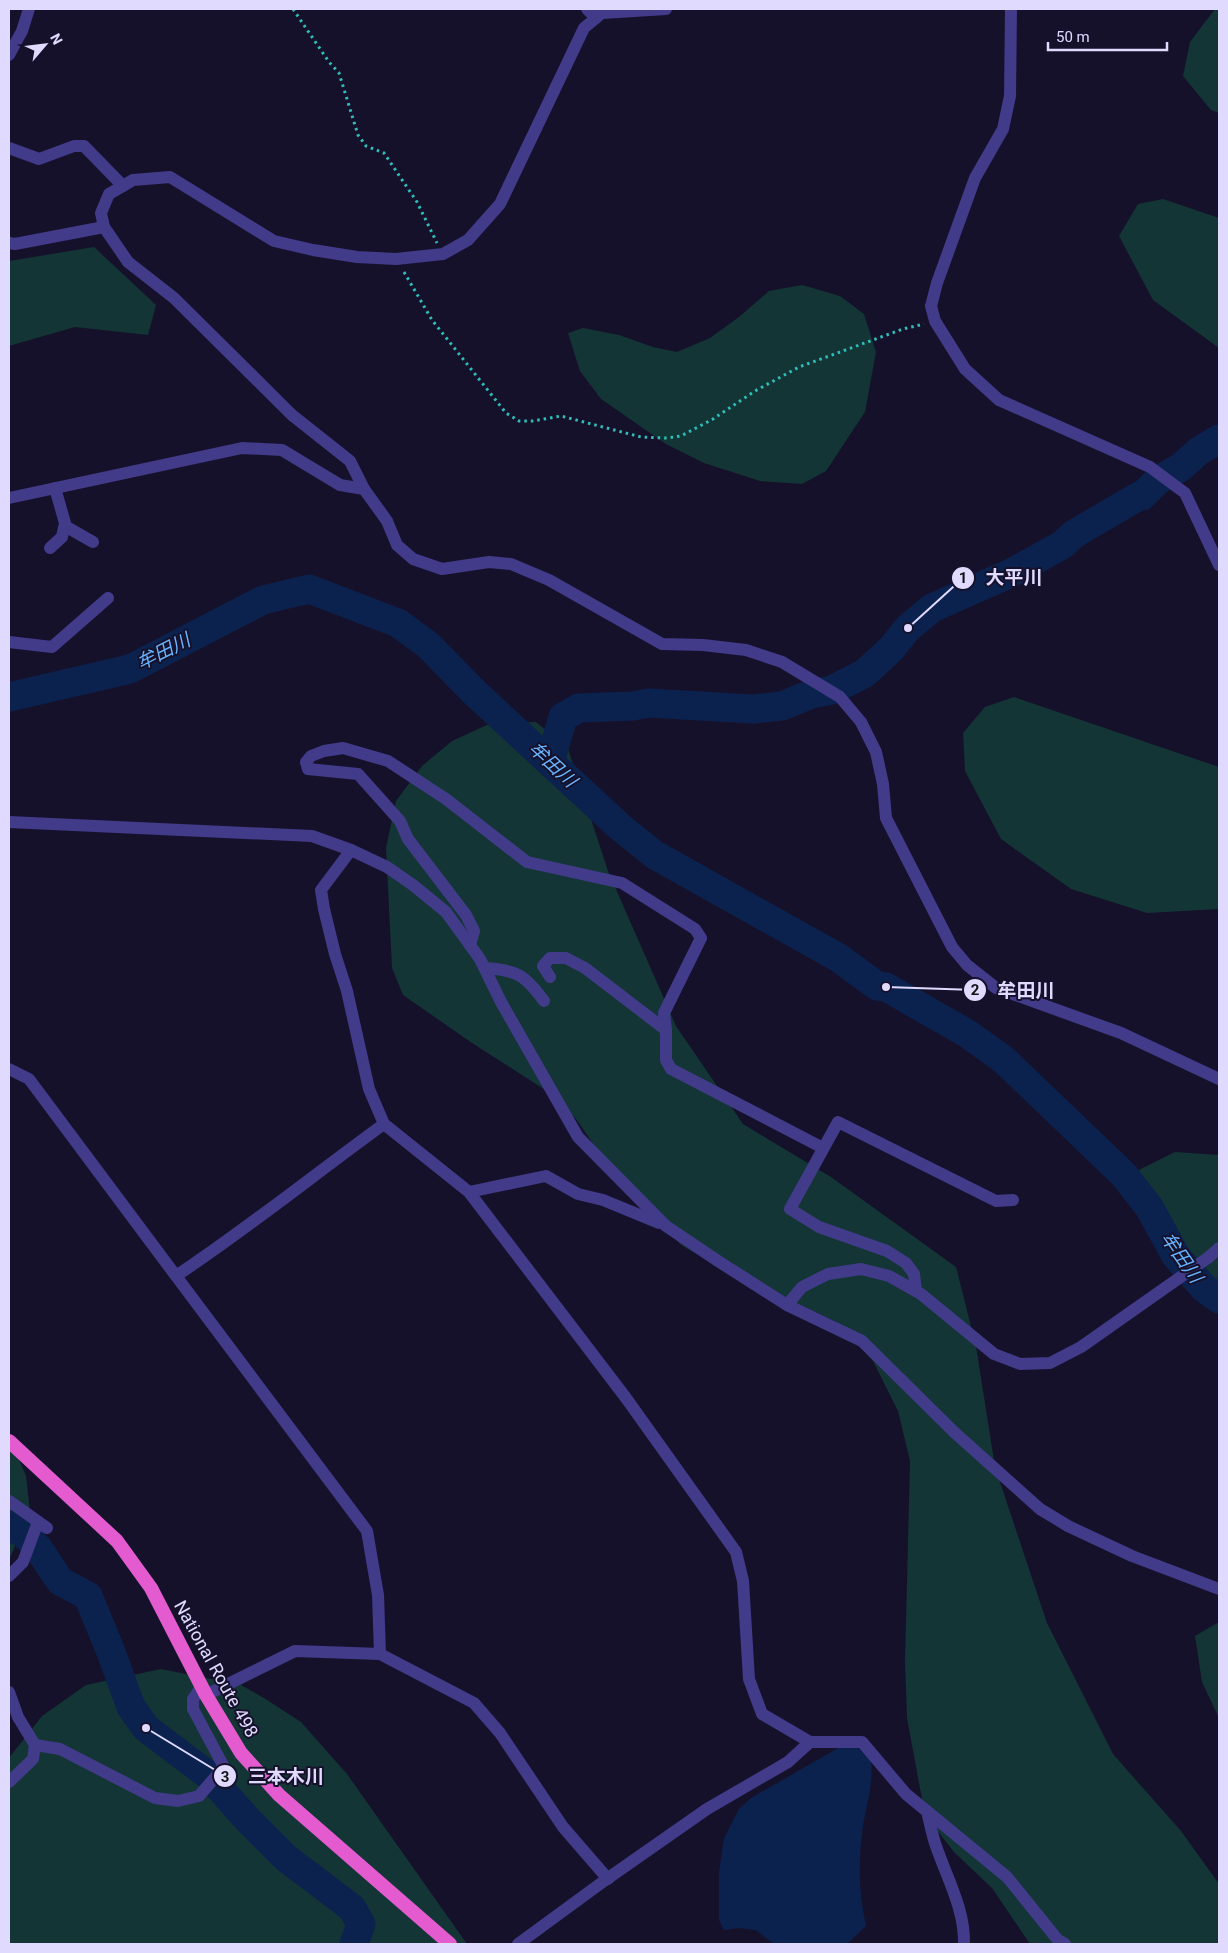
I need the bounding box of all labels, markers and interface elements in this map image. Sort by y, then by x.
north arrow [20,20,70,70]
scale bar [1048,20,1167,52]
text: 50 m [1056,28,1090,46]
text: N [47,31,66,47]
callout: 大平川 [951,561,1053,595]
text: 大平川 [985,566,1043,589]
text: 1 [959,569,967,587]
water label: 牟田川 [133,627,196,675]
water label: 牟田川 [524,737,583,794]
callout: 牟田川 [963,973,1065,1007]
text: 牟田川 [997,979,1055,1002]
text: 2 [971,981,980,999]
water label: 牟田川 [1156,1227,1209,1289]
street label: National Route 498 [170,1597,263,1741]
callout: 三本木川 [213,1759,334,1793]
text: 三本木川 [248,1765,324,1788]
text: 3 [221,1768,229,1786]

